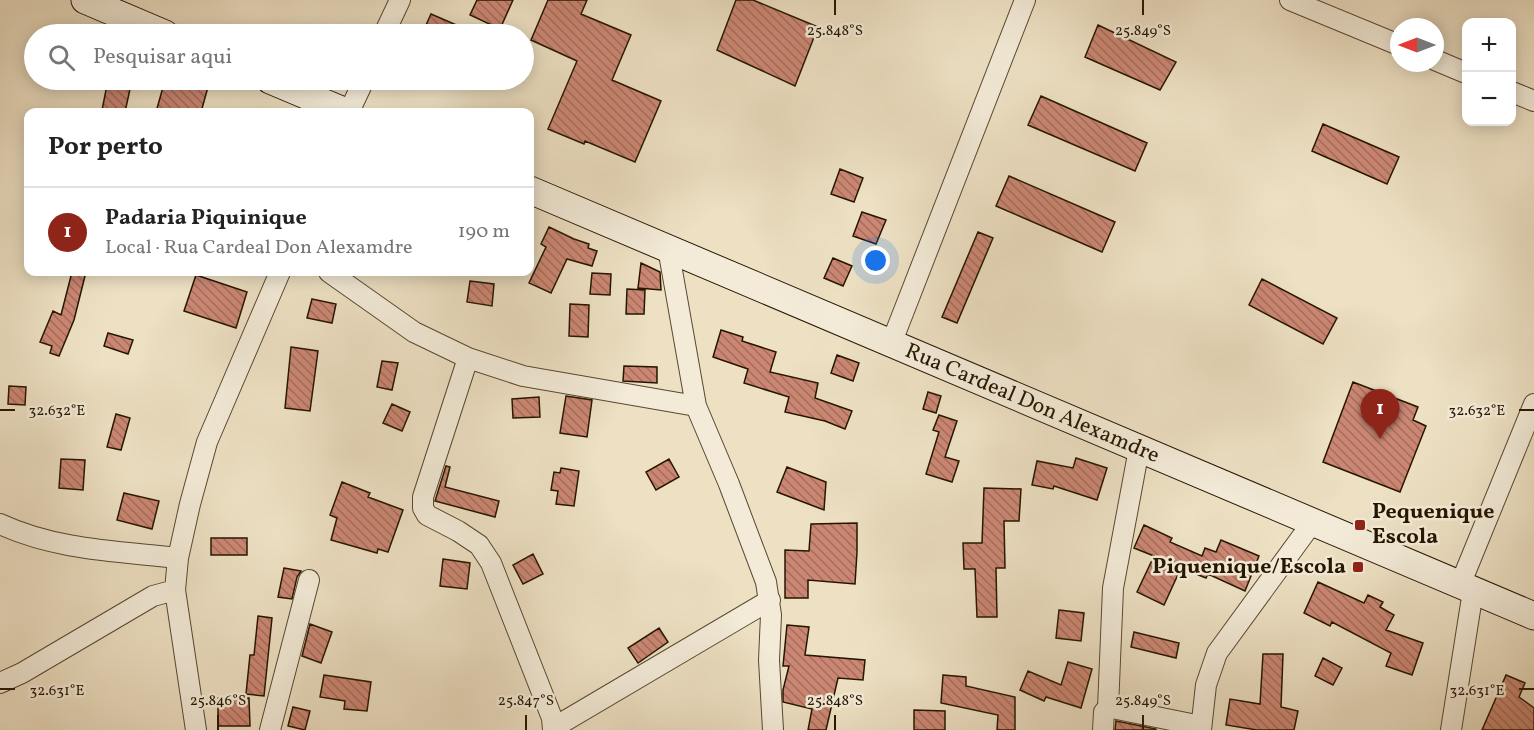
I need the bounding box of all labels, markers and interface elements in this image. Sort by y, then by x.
north arrow [1390,18,1444,72]
map controls [1462,18,1516,126]
button: + [1462,18,1516,72]
text: 25.848°S [807,21,863,42]
text: 25.849°S [1115,21,1171,42]
search box [24,24,534,90]
icon: search [45,41,78,74]
text: Pesquisar aqui [93,42,232,73]
button: − [1462,72,1516,126]
text: Por perto [48,129,163,165]
text: Padaria Piquinique [105,203,307,234]
text: 1 [63,218,72,246]
text: 190 m [458,218,510,246]
text: Local · Rua Cardeal Don Alexamdre [105,234,413,262]
your location [861,246,890,275]
street label: Rua Cardeal Don Alexamdre [900,336,1164,472]
pin: 1 [1360,390,1400,439]
text: 32.632°E [29,401,85,422]
text: 32.632°E [1449,401,1505,422]
place label: Pequenique Escola [1372,497,1494,553]
marker: Pequenique Escola [1353,518,1367,532]
place label: Piquenique/Escola [1152,552,1346,583]
marker: Piquenique/Escola [1351,560,1365,574]
text: 32.631°E [30,681,84,702]
text: 32.631°E [1450,681,1504,702]
text: 25.846°S [190,691,246,712]
text: 25.847°S [498,691,554,712]
text: 25.848°S [807,691,863,712]
text: 25.849°S [1115,691,1171,712]

